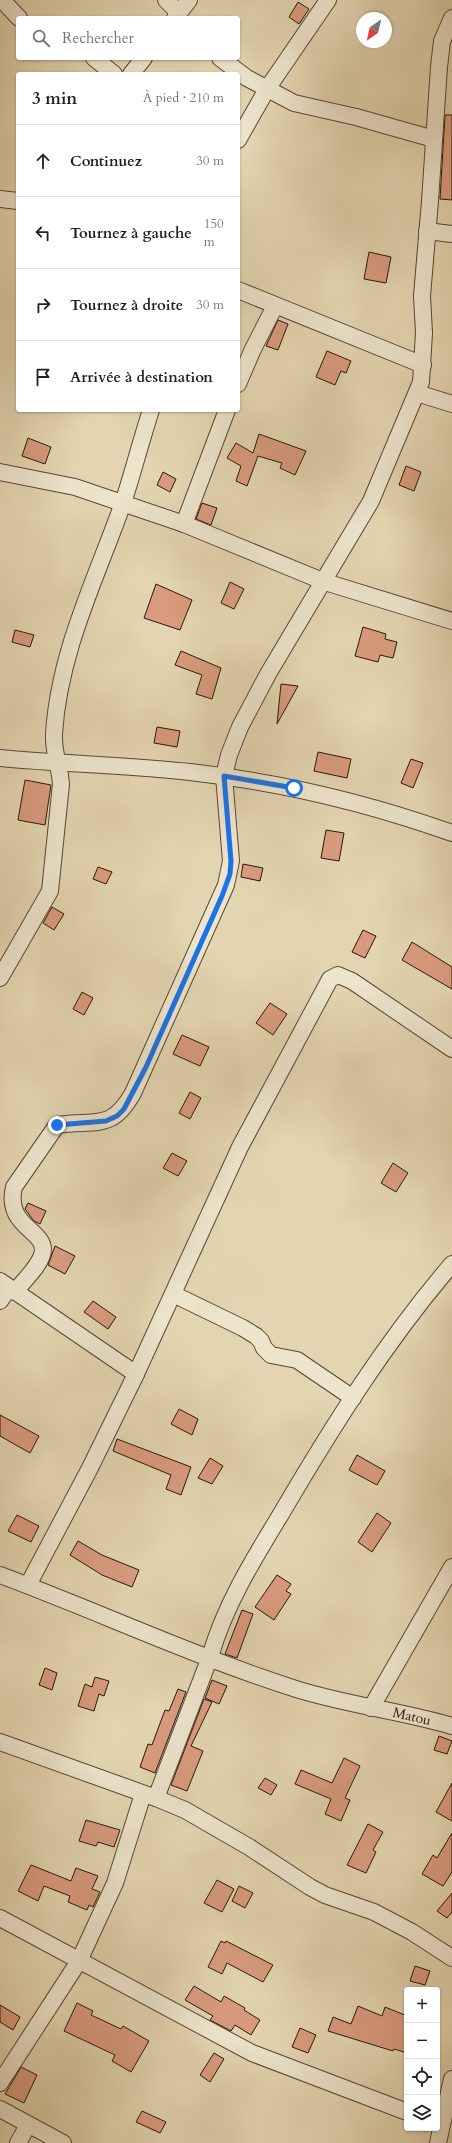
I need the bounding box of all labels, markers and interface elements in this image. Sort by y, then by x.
north arrow [356,12,392,48]
search box [16,16,240,60]
icon: search [30,27,52,49]
text: Rechercher [62,28,134,48]
text: 3 min [32,87,77,110]
text: À pied · 210 m [143,89,224,107]
icon: ahead [32,150,54,172]
text: Continuez [70,151,142,171]
text: 30 m [196,152,224,170]
text: 150 m [204,215,224,251]
icon: left [32,222,54,244]
text: Tournez à gauche [70,223,192,243]
icon: right [32,294,54,316]
text: Tournez à droite [70,295,183,315]
text: 30 m [196,296,224,314]
icon: arrive [32,366,54,388]
text: Arrivée à destination [70,367,213,387]
route start [285,779,303,797]
route end [48,1116,66,1134]
street label: Matou [391,1703,433,1730]
map controls [404,1987,440,2131]
button: + [404,1987,440,2023]
button: − [404,2023,440,2059]
button: locate [404,2059,440,2095]
button: layers [404,2095,440,2131]

